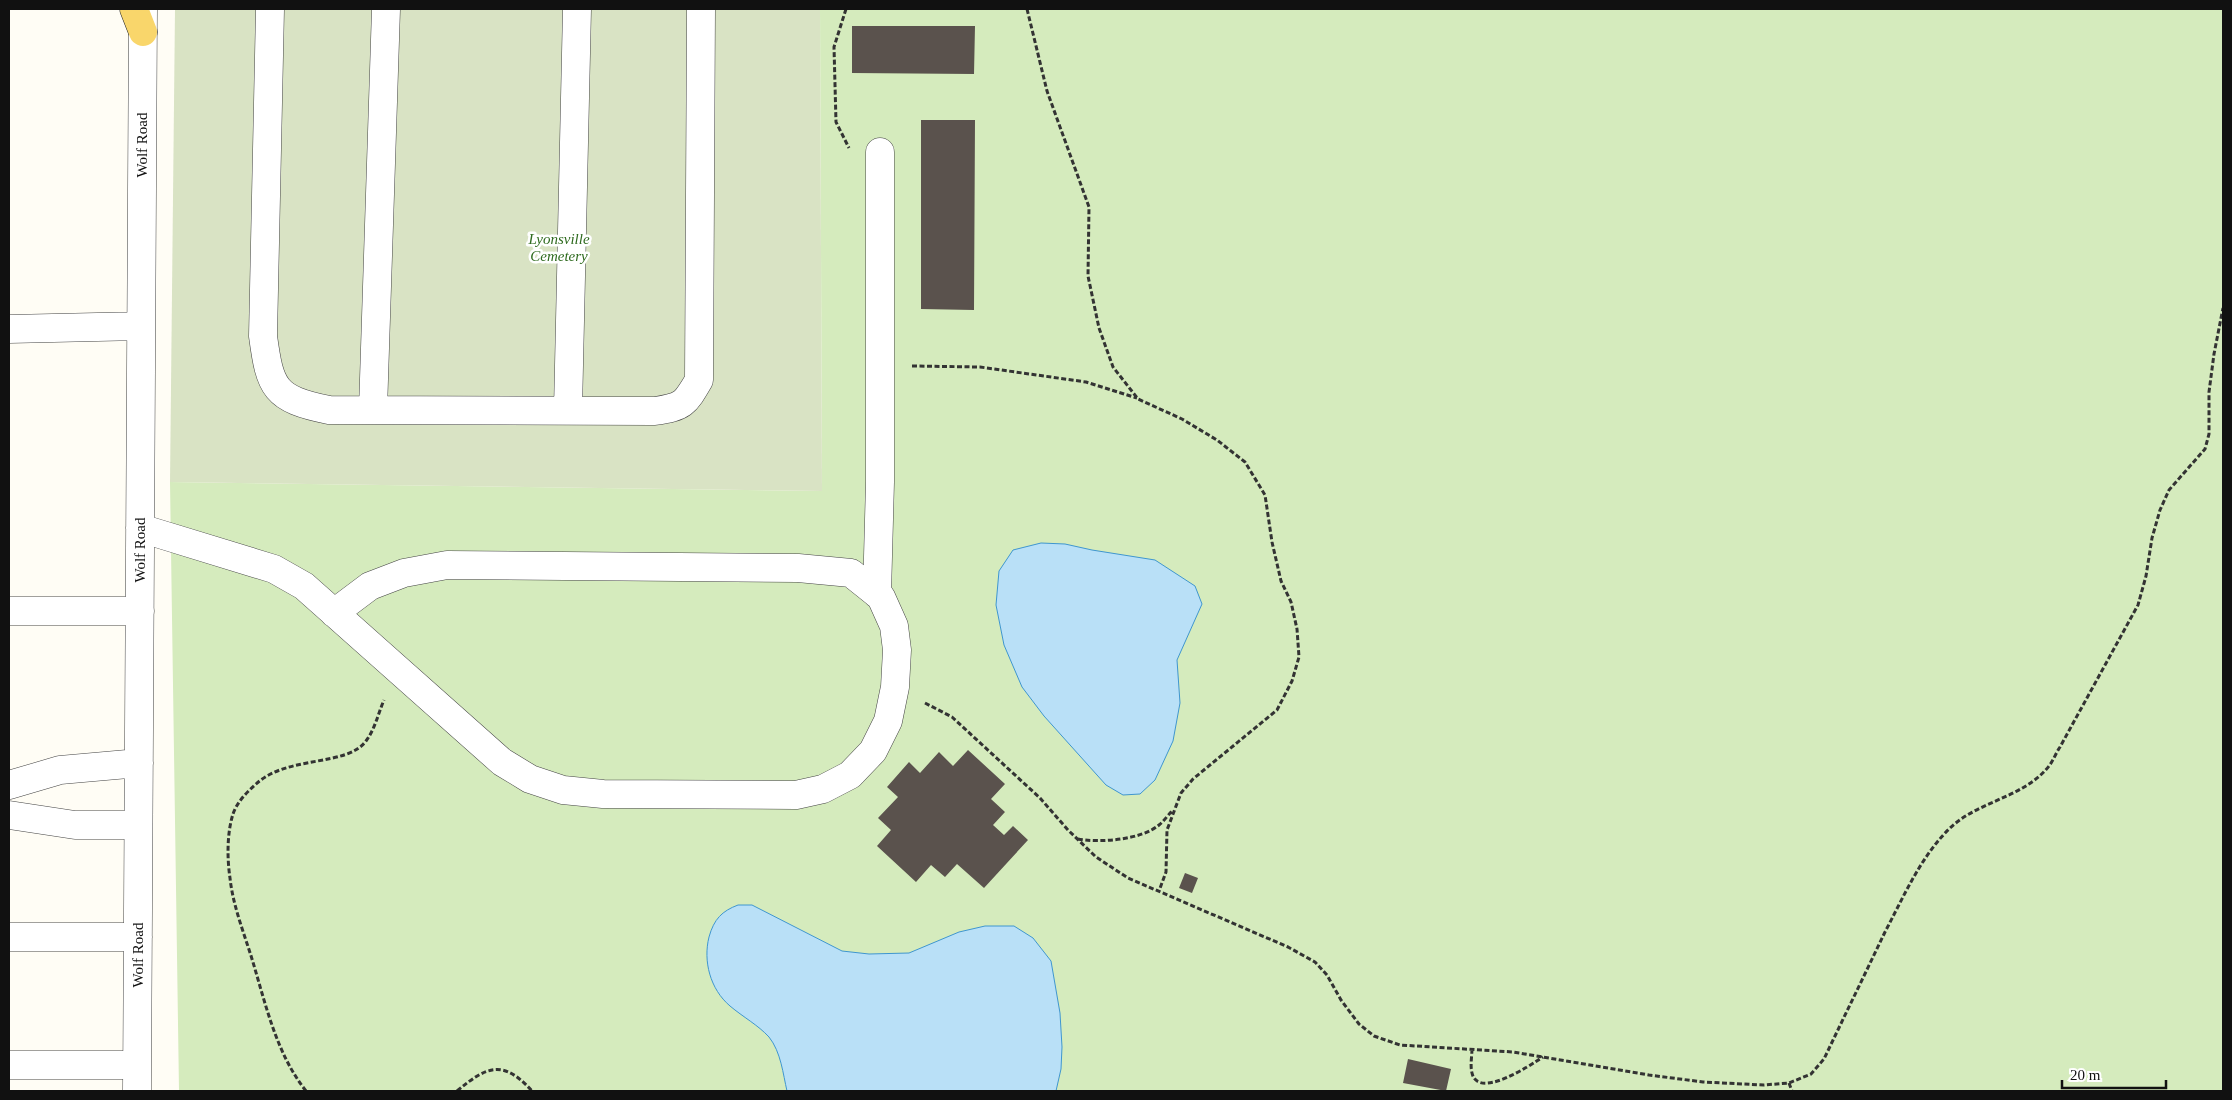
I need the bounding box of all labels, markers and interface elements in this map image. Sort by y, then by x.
street label: Wolf Road [134,112,150,178]
park label: Lyonsville Cemetery [527,231,590,264]
street label: Wolf Road [132,517,148,583]
street label: Wolf Road [130,922,146,988]
scale bar [2062,1058,2166,1090]
text: 20 m [2070,1067,2101,1083]

